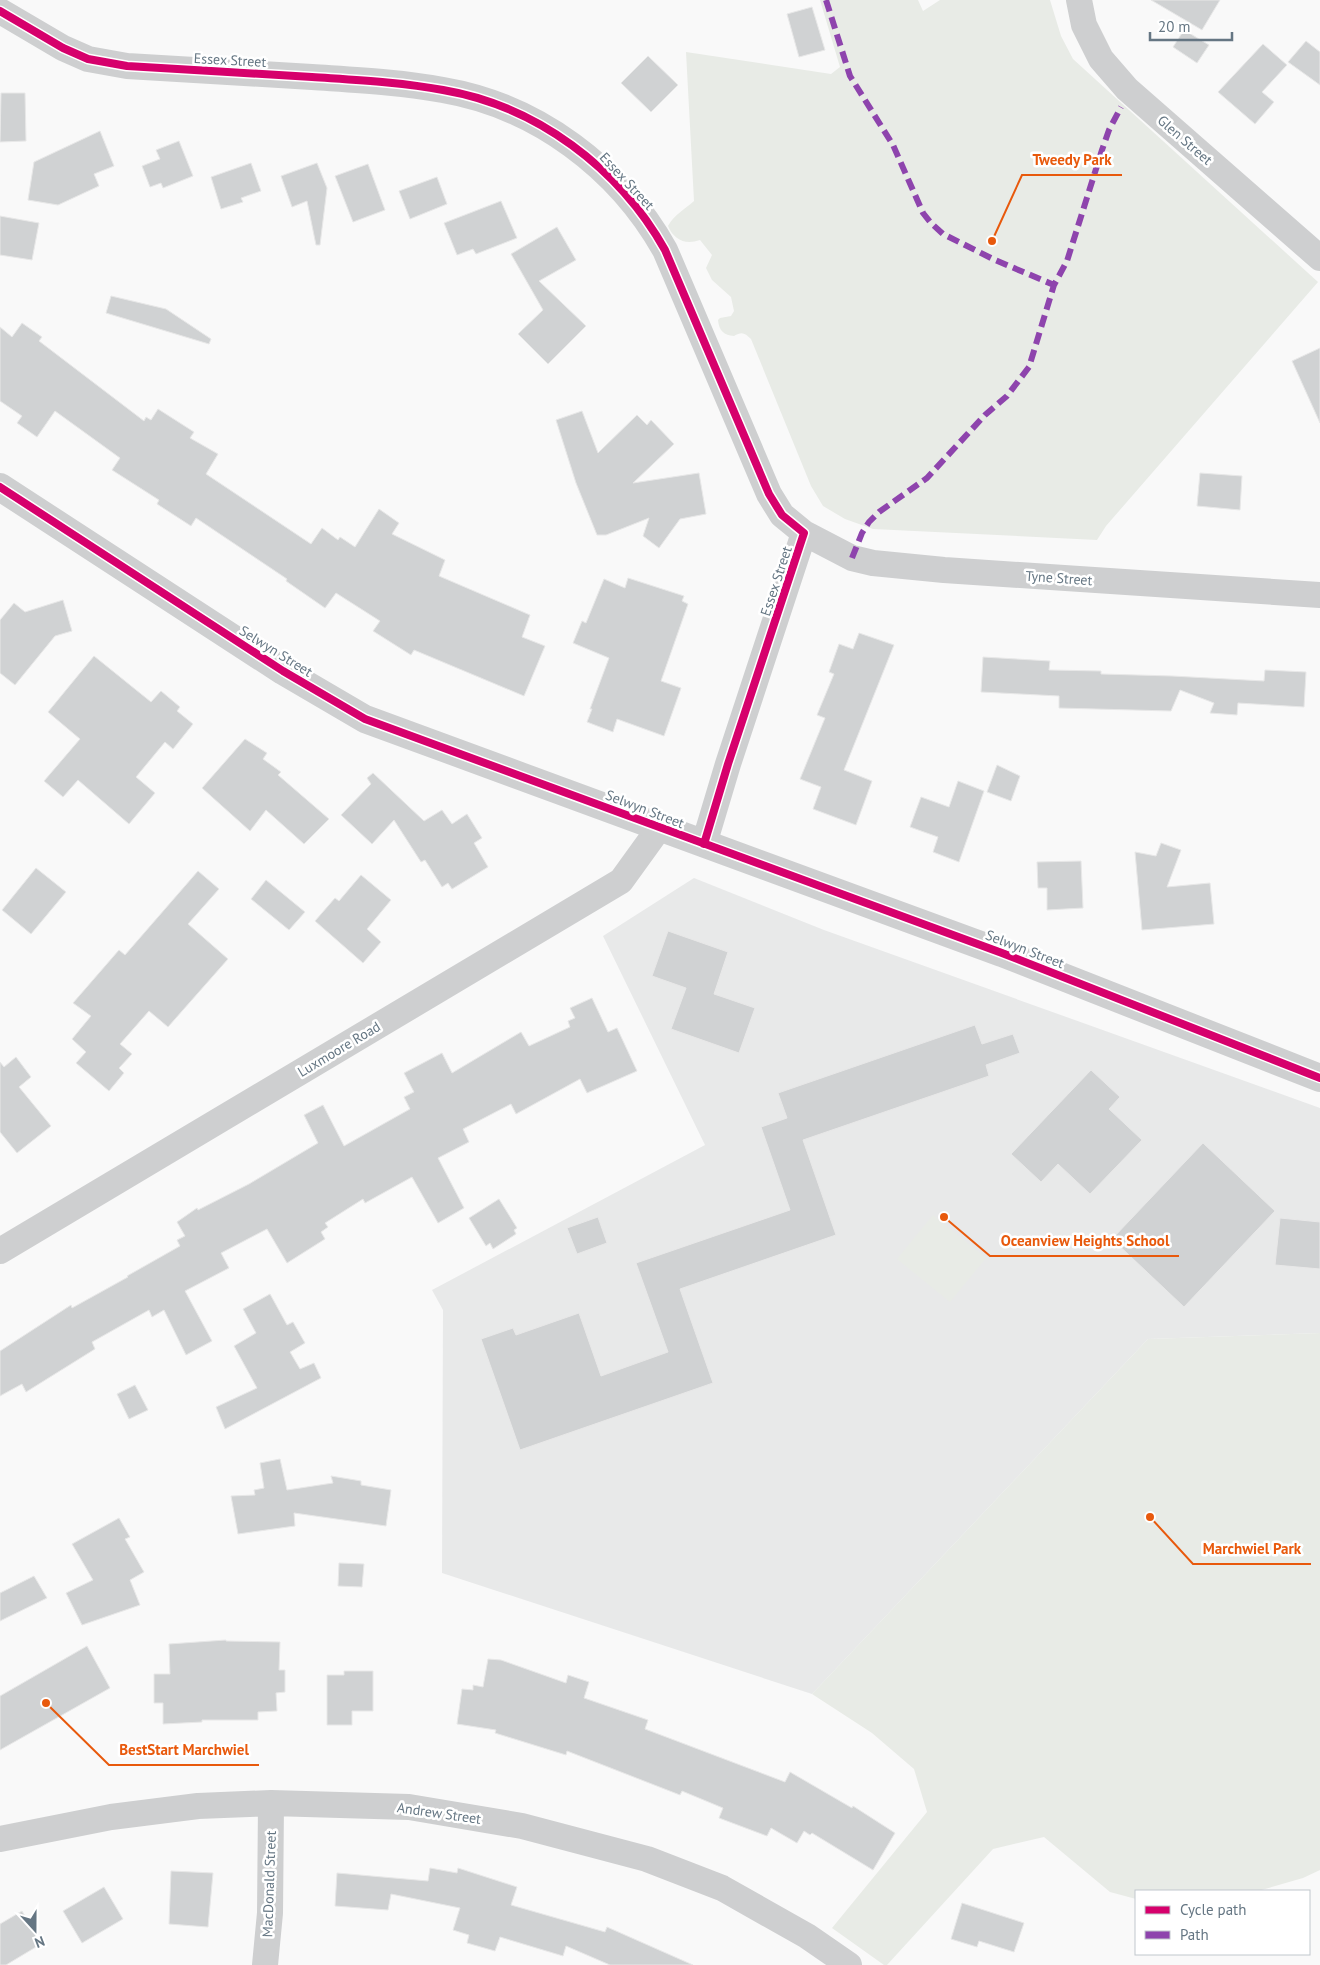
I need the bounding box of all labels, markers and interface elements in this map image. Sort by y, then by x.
scale bar [1150,10,1232,42]
text: 20 m [1158,17,1191,36]
street label: Essex Street [193,49,267,71]
street label: Glen Street [1154,111,1216,169]
callout: Tweedy Park [1022,145,1122,175]
street label: Essex Street [596,148,658,214]
text: Tweedy Park [1032,150,1112,169]
street label: Essex Street [756,544,796,618]
street label: Tyne Street [1025,567,1093,589]
street label: Selwyn Street [236,621,316,681]
street label: Selwyn Street [603,786,687,832]
street label: Selwyn Street [983,926,1067,972]
street label: Luxmoore Road [294,1017,384,1081]
callout: Oceanview Heights School [990,1226,1179,1256]
text: Oceanview Heights School [1001,1231,1170,1250]
callout: Marchwiel Park [1193,1534,1311,1564]
text: Marchwiel Park [1203,1539,1302,1558]
callout: BestStart Marchwiel [109,1735,259,1765]
text: BestStart Marchwiel [119,1740,249,1759]
street label: Andrew Street [396,1798,482,1828]
street label: MacDonald Street [258,1830,280,1938]
legend [1135,1890,1310,1955]
text: Cycle path [1180,1900,1246,1919]
north arrow [10,1905,60,1955]
text: Path [1180,1925,1209,1944]
text: N [32,1932,47,1952]

